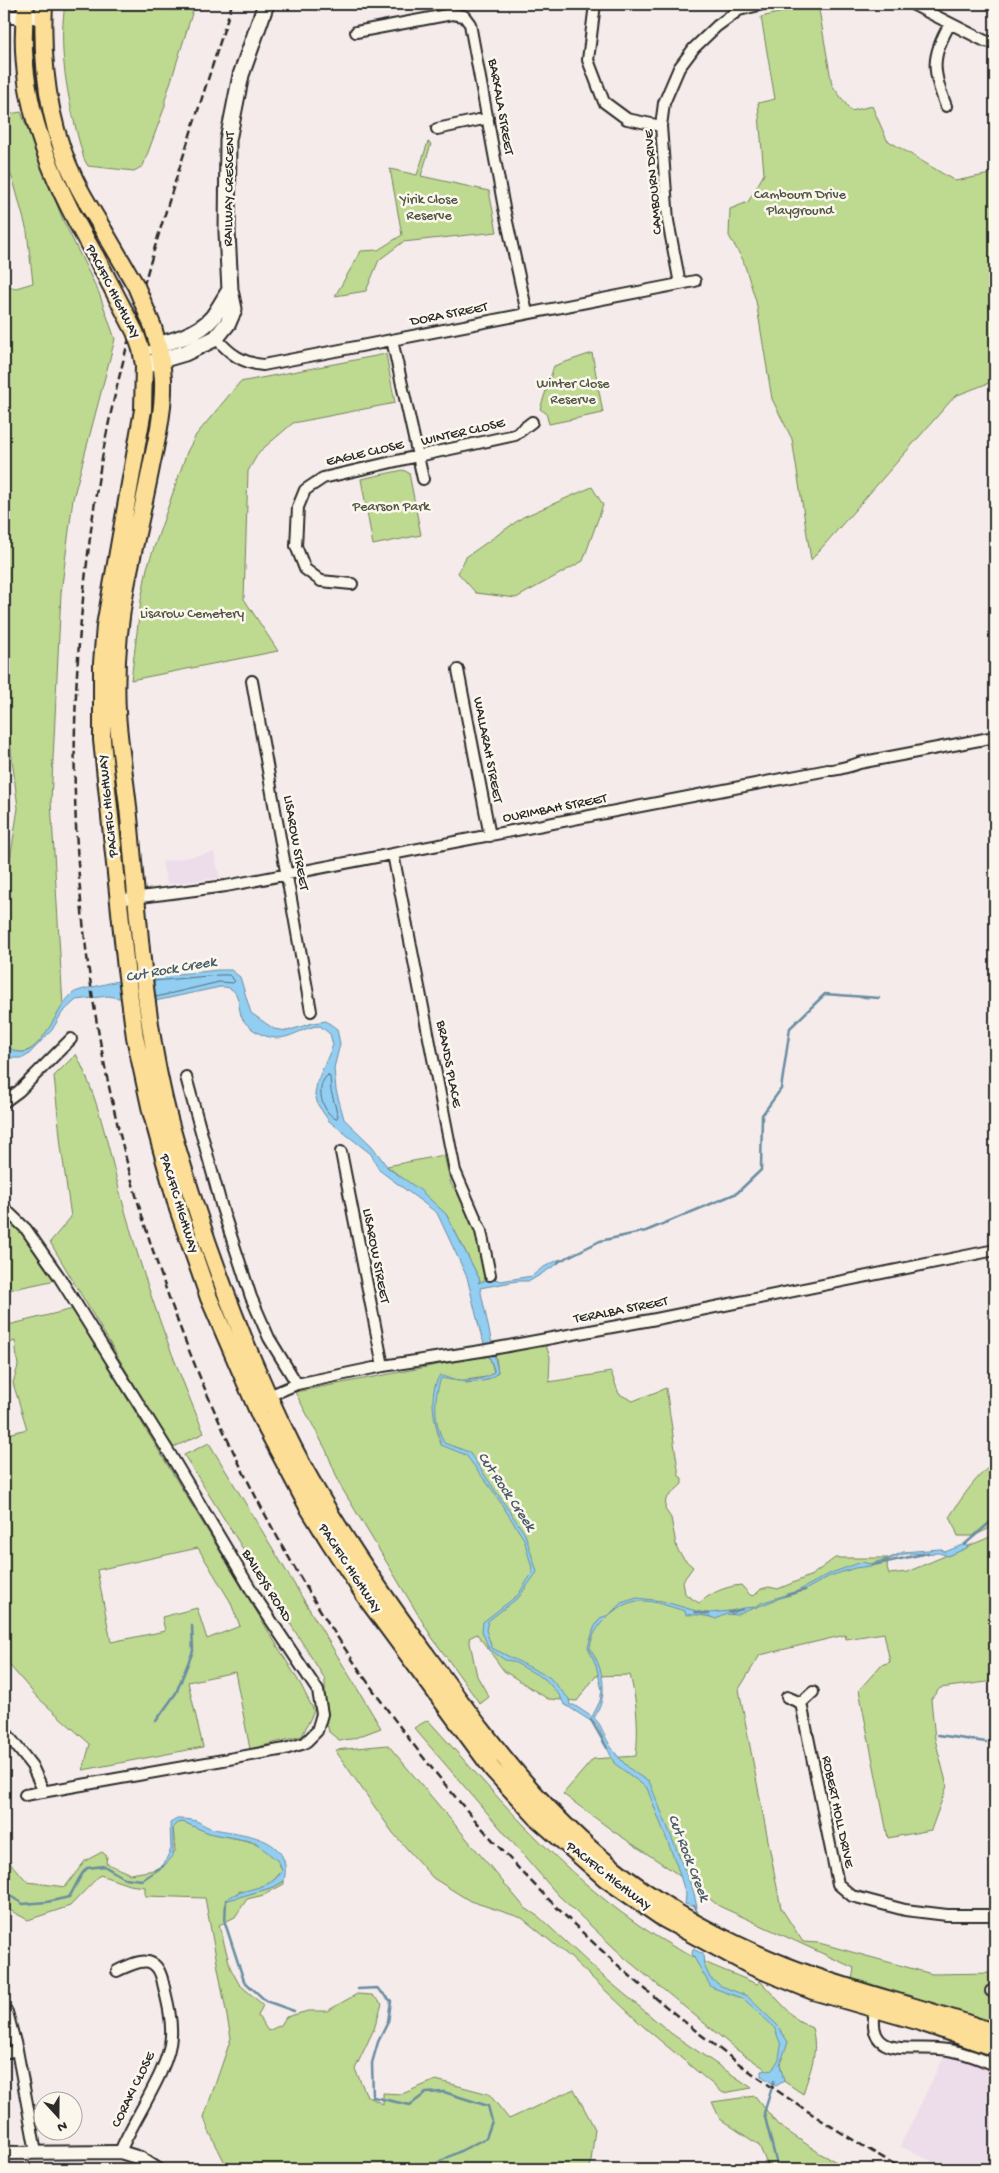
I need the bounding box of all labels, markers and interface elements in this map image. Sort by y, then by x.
street label: BARKALA STREET [483,57,517,157]
street label: CAMBOURN DRIVE [641,128,667,235]
street label: RAILWAY CRESCENT [220,131,240,247]
park label: Cambourn Drive Playground [754,187,847,220]
park label: Yirik Close Reserve [398,192,458,225]
street label: PACIFIC HIGHWAY [81,241,143,342]
street label: DORA STREET [408,299,490,331]
park label: Winter Close Reserve [536,376,610,409]
street label: WINTER CLOSE [419,415,508,451]
street label: EAGLE CLOSE [324,437,407,471]
park label: Pearson Park [352,499,431,516]
park label: Lisarow Cemetery [140,606,244,623]
street label: WALLARAH STREET [468,696,506,805]
street label: PACIFIC HIGHWAY [95,754,123,859]
street label: OURIMBAH STREET [501,790,609,827]
street label: LISAROW STREET [278,794,312,892]
water label: Cut Rock Creek [124,953,219,987]
street label: BRANDS PLACE [431,1018,465,1110]
street label: PACIFIC HIGHWAY [154,1151,201,1256]
street label: LISAROW STREET [357,1207,393,1305]
street label: TERALBA STREET [571,1293,670,1329]
water label: Cut Rock Creek [473,1449,540,1536]
street label: PACIFIC HIGHWAY [313,1520,384,1617]
street label: BAILEYS ROAD [237,1546,295,1626]
street label: ROBERT HOLL DRIVE [817,1754,857,1871]
water label: Cut Rock Creek [663,1812,713,1905]
street label: PACIFIC HIGHWAY [561,1838,654,1915]
street label: CORAKI CLOSE [108,2048,160,2131]
north arrow [32,2090,82,2140]
text: N [54,2116,69,2135]

